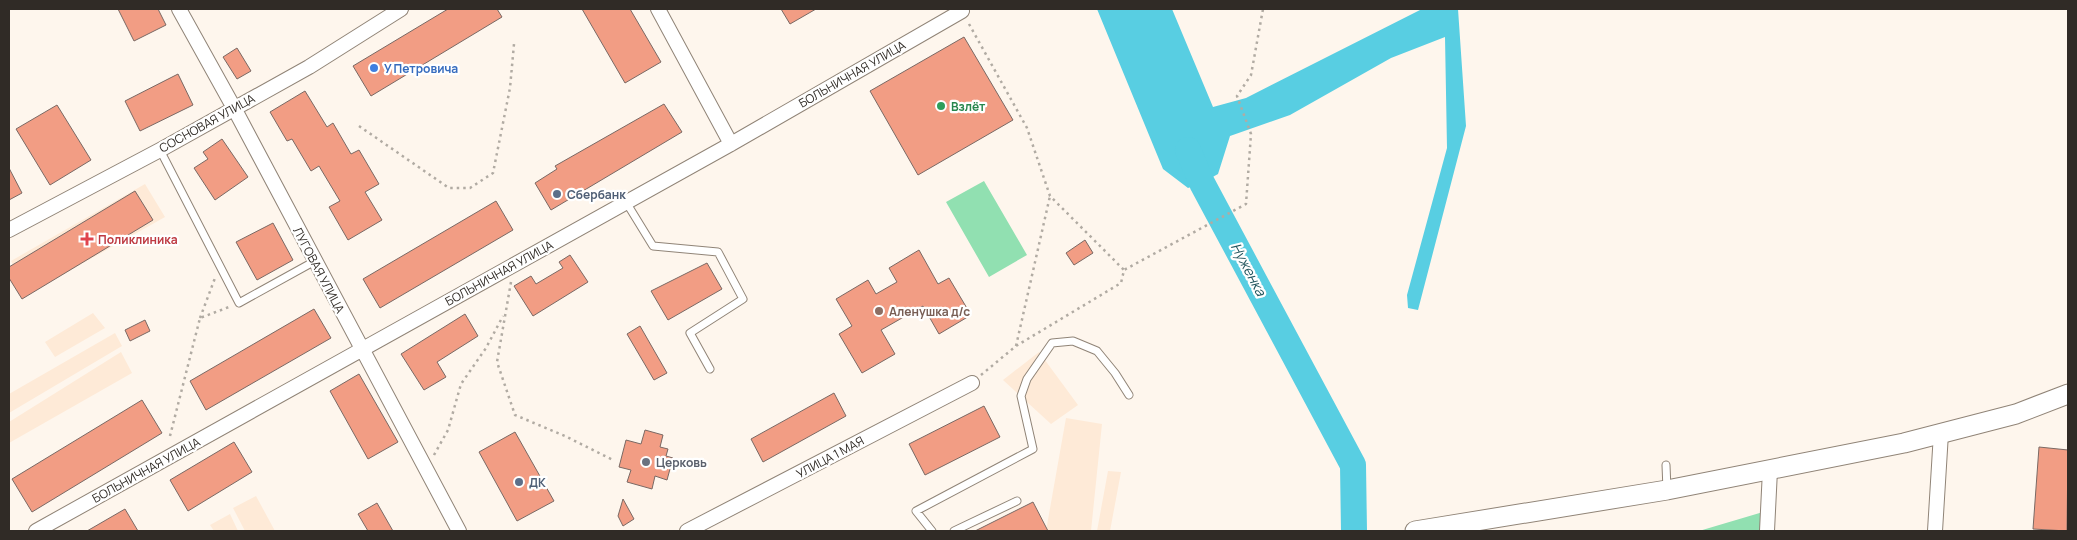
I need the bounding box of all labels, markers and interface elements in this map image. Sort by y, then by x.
street label: БОЛЬНИЧНАЯ УЛИЦА [795,36,909,112]
place label: У Петровича [384,60,458,77]
marker: У Петровича [368,62,380,74]
street label: СОСНОВАЯ УЛИЦА [156,89,258,156]
place label: Взлёт [951,98,986,115]
marker: Взлёт [935,100,947,112]
place label: Сбербанк [567,186,626,203]
marker: Сбербанк [551,188,563,200]
street label: ЛУГОВАЯ УЛИЦА [289,224,349,316]
place label: Поликлиника [98,231,178,248]
marker: Поликлиника [80,232,94,246]
street label: БОЛЬНИЧНАЯ УЛИЦА [442,236,556,310]
water label: Нуженка [1227,239,1271,300]
place label: Аленушка д/с [889,303,970,320]
marker: Аленушка д/с [873,305,885,317]
street label: УЛИЦА 1 МАЯ [793,432,867,482]
street label: БОЛЬНИЧНАЯ УЛИЦА [89,433,203,507]
place label: Церковь [656,454,707,471]
marker: Церковь [640,456,652,468]
place label: ДК [529,474,546,491]
marker: ДК [513,476,525,488]

